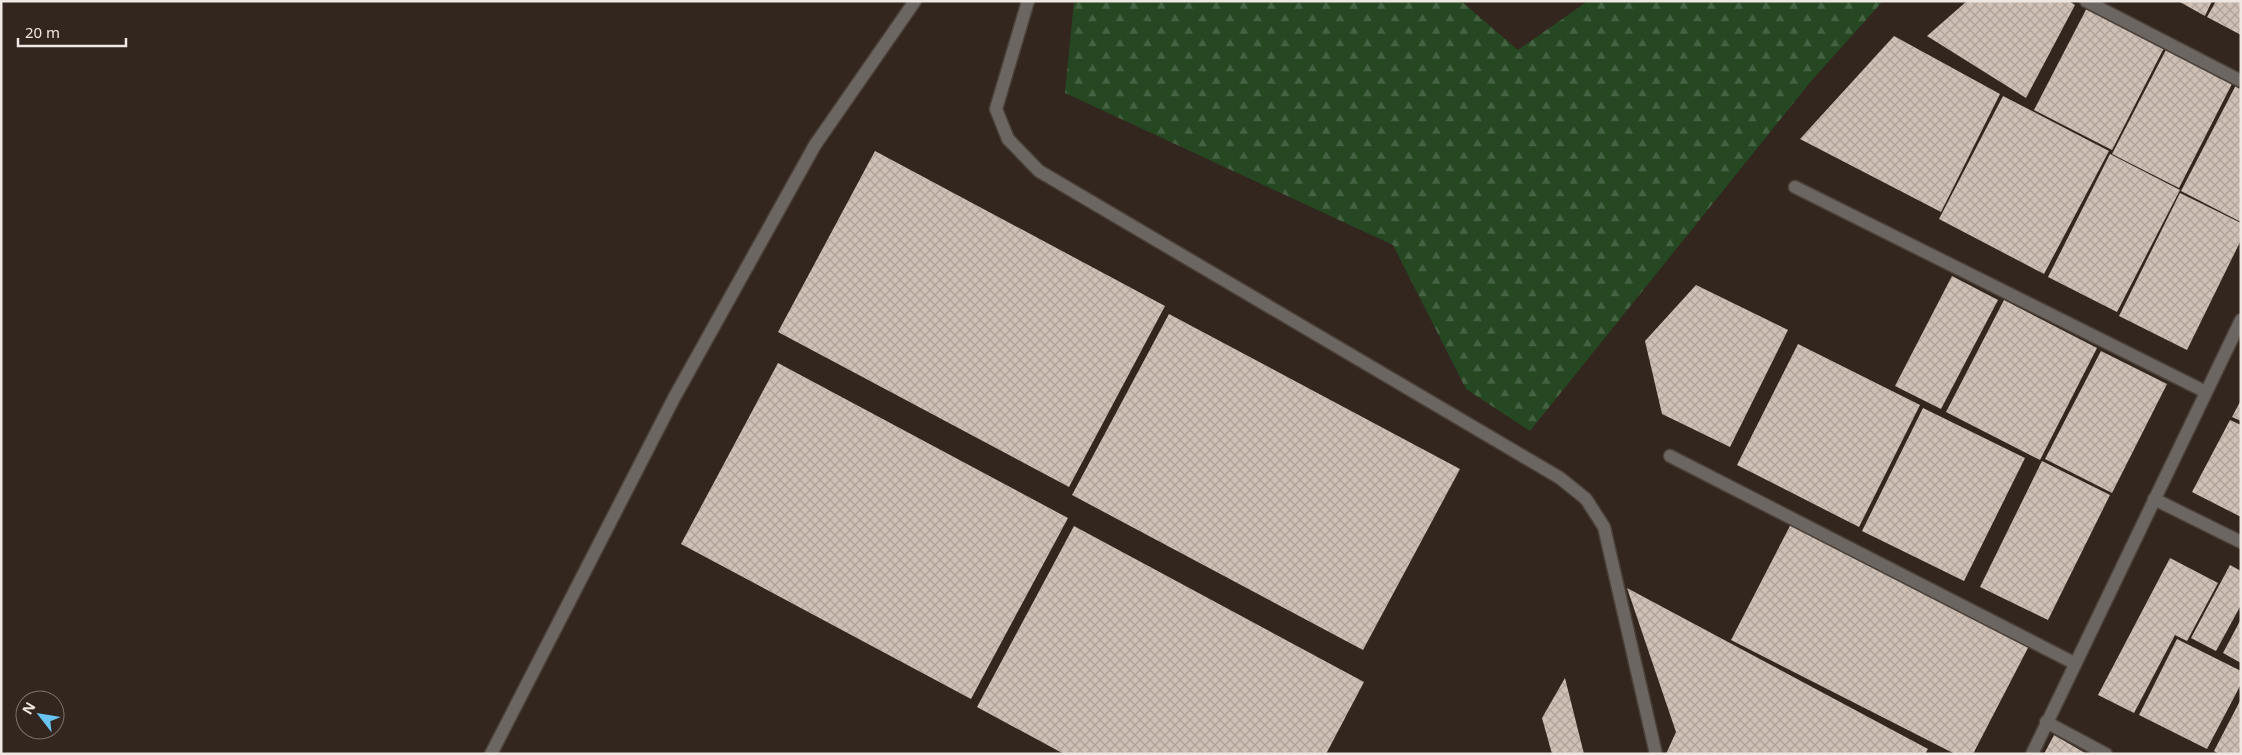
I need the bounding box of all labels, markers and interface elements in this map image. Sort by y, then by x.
scale bar [18,15,125,47]
text: 20 m [25,22,60,42]
north arrow [15,690,65,740]
text: N [17,698,40,718]

